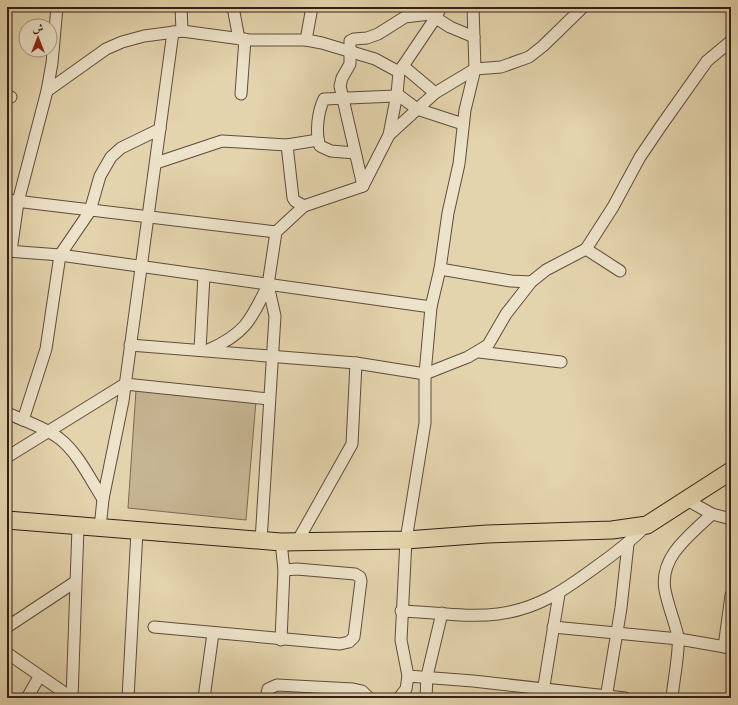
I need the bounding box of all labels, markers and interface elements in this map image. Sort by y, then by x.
north arrow [18,18,58,58]
text: ش [33,21,44,35]

